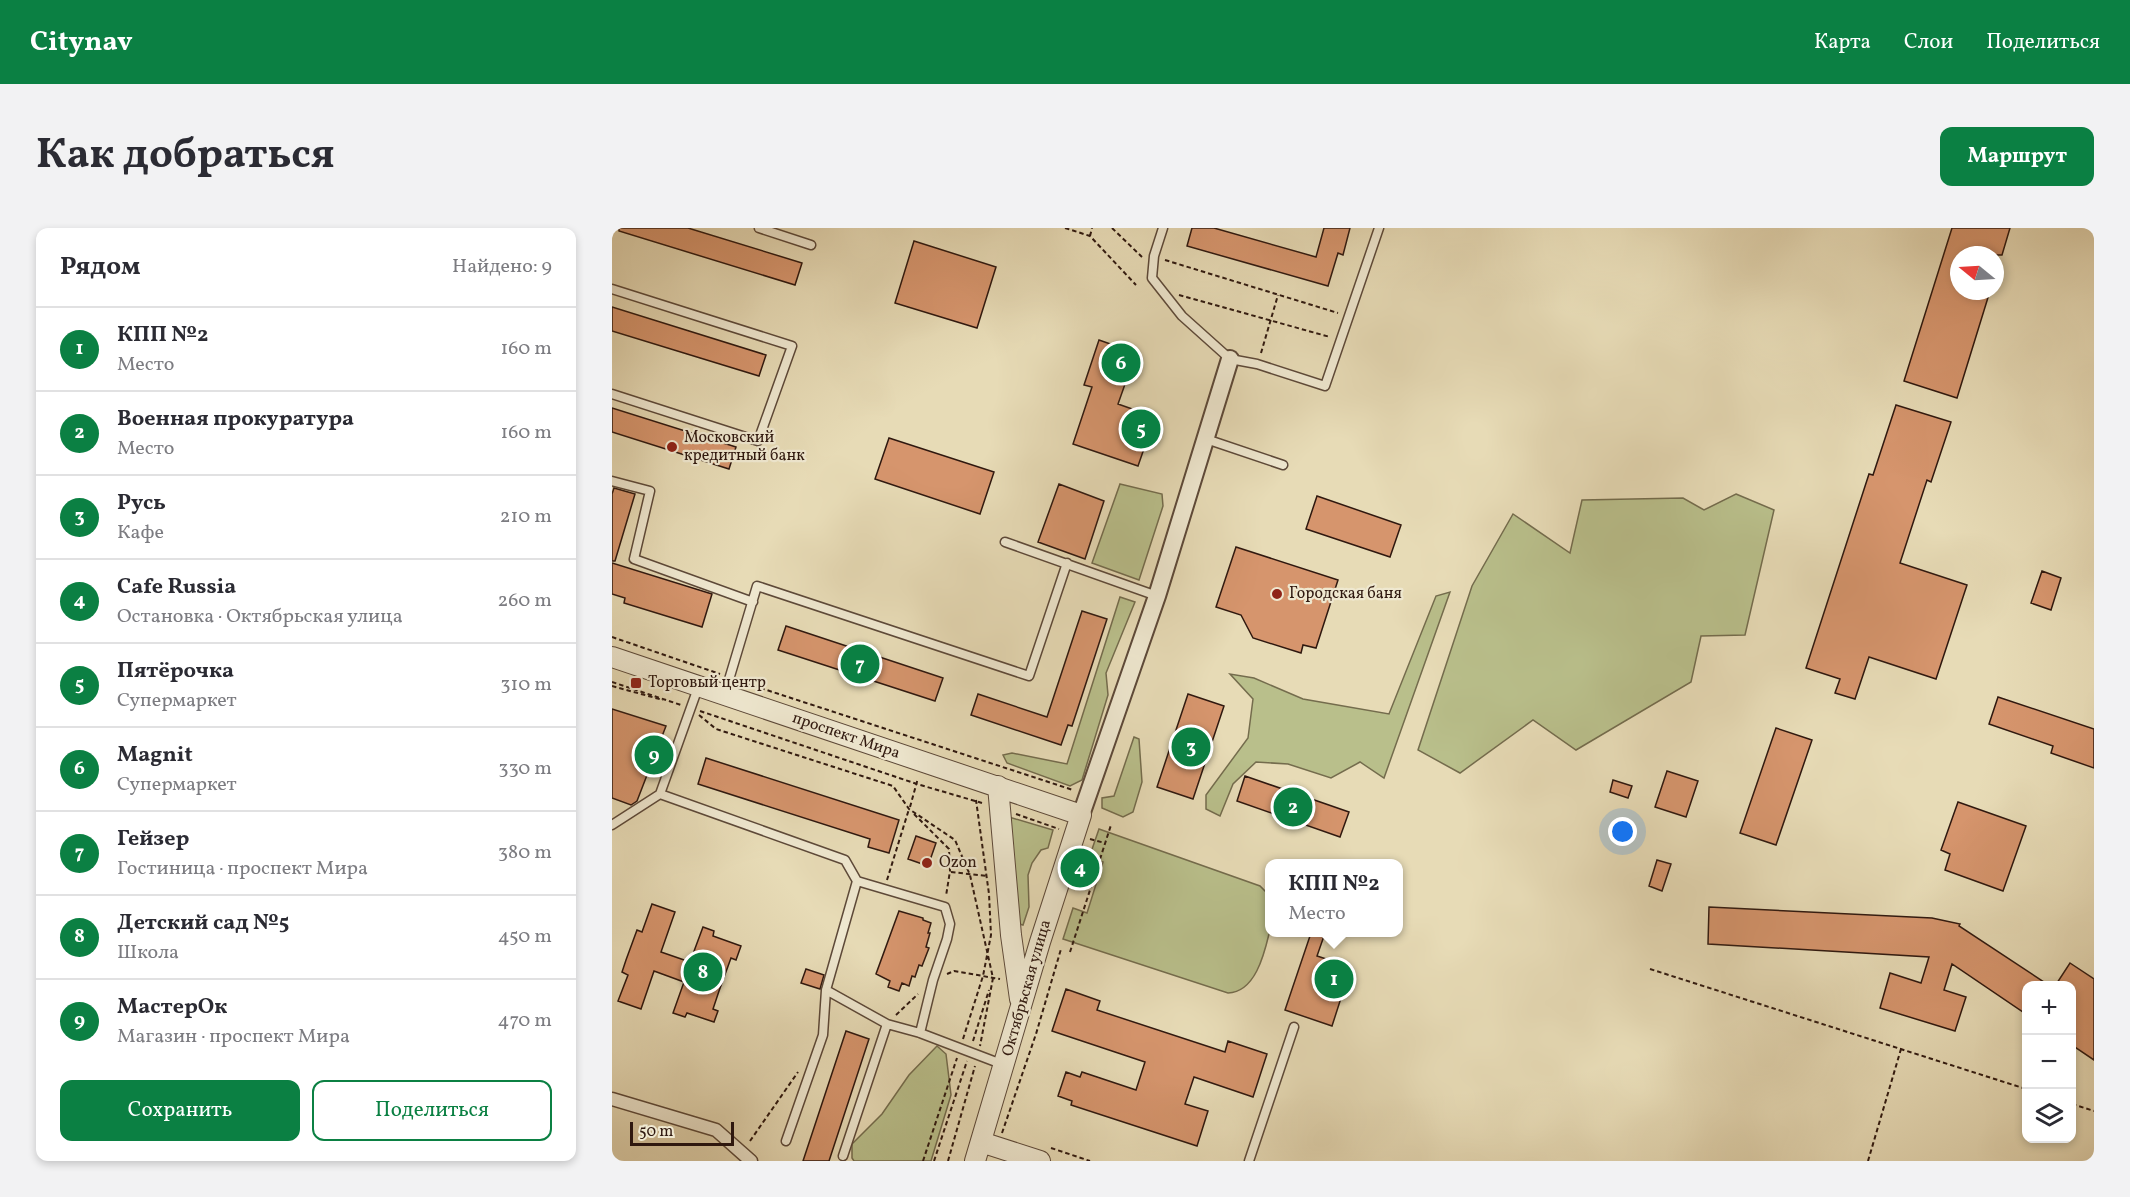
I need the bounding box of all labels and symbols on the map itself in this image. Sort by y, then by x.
north arrow [1950,246,2004,300]
pin: 6 [1102,340,1140,386]
pin: 5 [1122,406,1160,452]
place label: Московский кредитный банк [684,427,805,467]
marker: Московский кредитный банк [665,440,679,454]
place label: Городская баня [1289,583,1402,605]
marker: Городская баня [1270,587,1284,601]
pin: 7 [840,642,880,686]
place label: Торговый центр [648,672,766,694]
marker: Торговый центр [629,676,643,690]
street label: проспект Мира [789,707,903,765]
pin: 3 [1172,724,1210,770]
pin: 9 [634,732,674,778]
pin: 2 [1274,784,1312,830]
your location [1608,817,1637,846]
pin: 4 [1060,846,1100,890]
place label: Ozon [939,852,977,874]
marker: Ozon [920,856,934,870]
street label: Октябрьская улица [997,917,1057,1059]
pin: 8 [684,950,722,994]
pin: 1 [1314,956,1354,1002]
scale bar [630,1119,734,1146]

